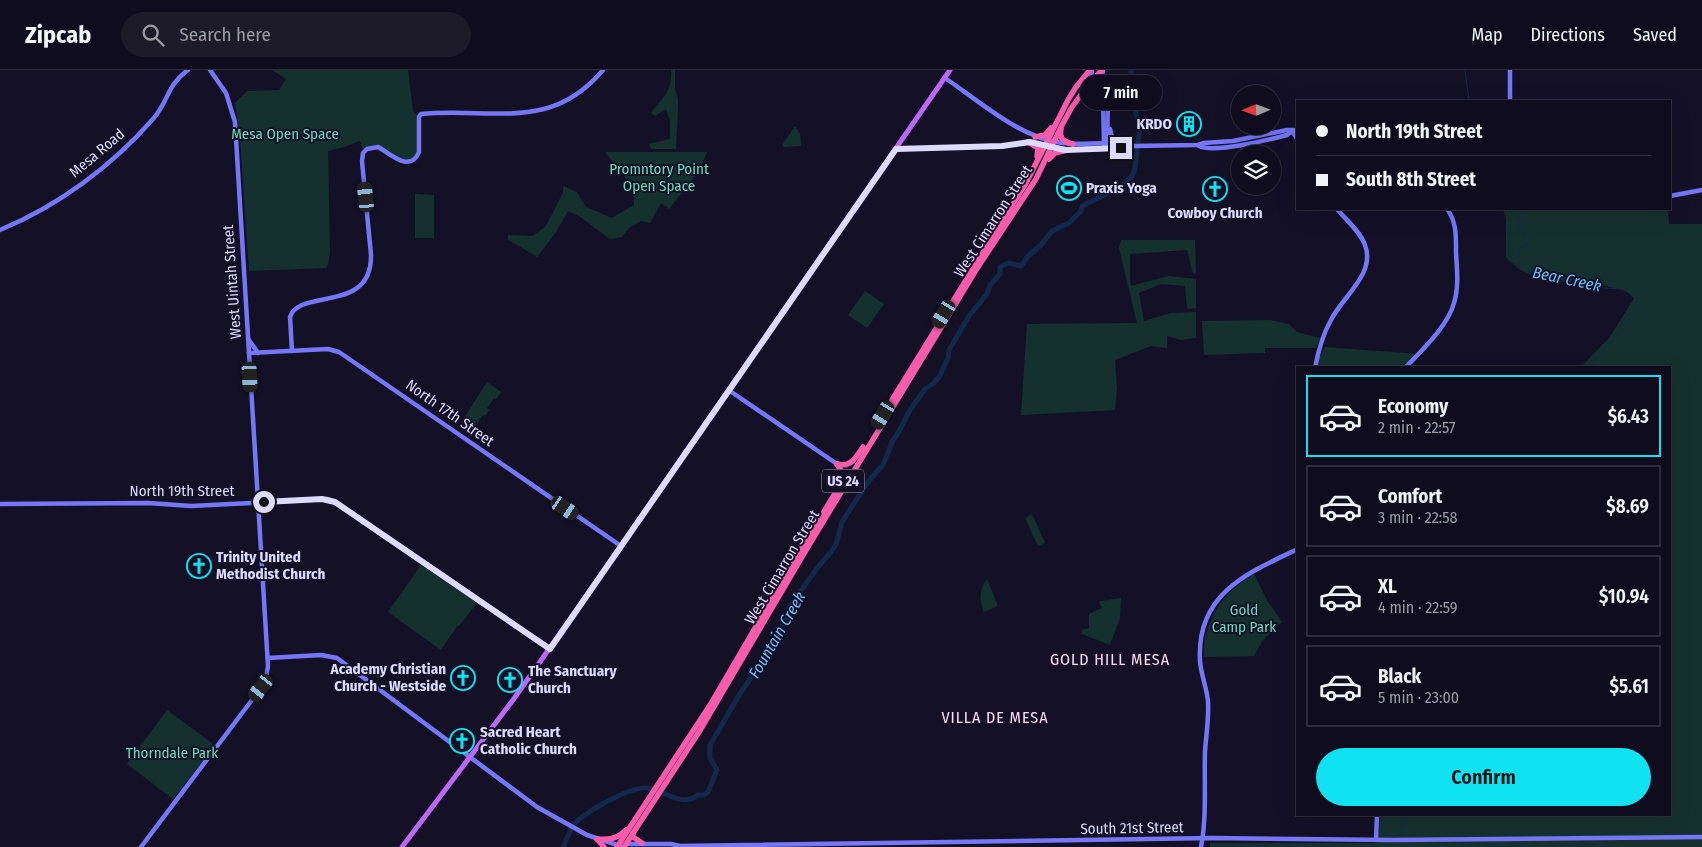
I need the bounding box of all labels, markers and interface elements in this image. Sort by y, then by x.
search box [121,12,471,57]
text: Zipcab [25,21,91,49]
icon: search [139,21,167,49]
text: Search here [179,23,271,46]
text: Map [1471,24,1503,46]
text: Directions [1531,24,1605,46]
text: Saved [1633,24,1677,46]
callout: 7 min [1080,75,1162,110]
text: 7 min [1104,83,1138,102]
north arrow [1231,85,1281,135]
map controls [1231,85,1281,195]
building icon: KRDO [1176,111,1202,137]
place label: KRDO [1136,115,1172,133]
text: North 19th Street [1346,120,1482,143]
street label: Mesa Road [66,125,128,181]
park label: Mesa Open Space [231,125,339,143]
route end [1110,137,1132,159]
button: layers [1231,145,1281,195]
park label: Promntory Point Open Space [609,160,709,195]
street label: West Cimarron Street [950,162,1036,280]
text: South 8th Street [1346,168,1476,191]
sports icon: Praxis Yoga [1056,175,1082,201]
church icon: Cowboy Church [1202,176,1228,202]
place label: Praxis Yoga [1086,179,1157,197]
car [356,181,375,213]
place label: Cowboy Church [1168,204,1263,222]
street label: West Uintah Street [219,224,245,340]
water label: Bear Creek [1531,262,1603,296]
car [929,297,958,331]
car [241,362,258,392]
street label: North 17th Street [402,376,498,450]
icon: car [1318,394,1363,439]
text: Economy [1378,395,1448,418]
car [868,398,897,432]
text: $6.43 [1608,405,1649,428]
text: 2 min · 22:57 [1378,418,1456,437]
road number: US 24 [822,470,864,492]
street label: North 19th Street [130,482,235,500]
icon: car [1318,484,1363,529]
text: Comfort [1378,485,1442,508]
route start [253,491,275,513]
car [548,493,581,523]
text: $8.69 [1606,495,1649,518]
street label: West Cimarron Street [741,507,823,627]
text: 3 min · 22:58 [1378,508,1458,527]
place label: Trinity United Methodist Church [216,548,326,583]
church icon: Trinity United Methodist Church [186,553,212,579]
icon: car [1318,574,1363,619]
text: XL [1378,575,1397,598]
text: $10.94 [1599,585,1649,608]
water label: Fountain Creek [745,588,809,682]
text: 4 min · 22:59 [1378,598,1458,617]
park label: Gold Camp Park [1212,601,1276,636]
district label: GOLD HILL MESA [1050,650,1170,669]
place label: Academy Christian Church - Westside [330,660,446,695]
place label: The Sanctuary Church [528,662,618,697]
icon: car [1318,664,1363,709]
church icon: Academy Christian Church - Westside [450,665,476,691]
text: Black [1378,665,1421,688]
church icon: The Sanctuary Church [497,667,523,693]
car [245,672,276,704]
text: $5.61 [1610,675,1649,698]
text: 5 min · 23:00 [1378,688,1459,707]
district label: VILLA DE MESA [941,708,1049,727]
place label: Sacred Heart Catholic Church [480,723,577,758]
church icon: Sacred Heart Catholic Church [449,728,475,754]
park label: Thorndale Park [126,744,218,762]
button: Confirm [1316,748,1651,806]
street label: South 21st Street [1080,818,1184,838]

